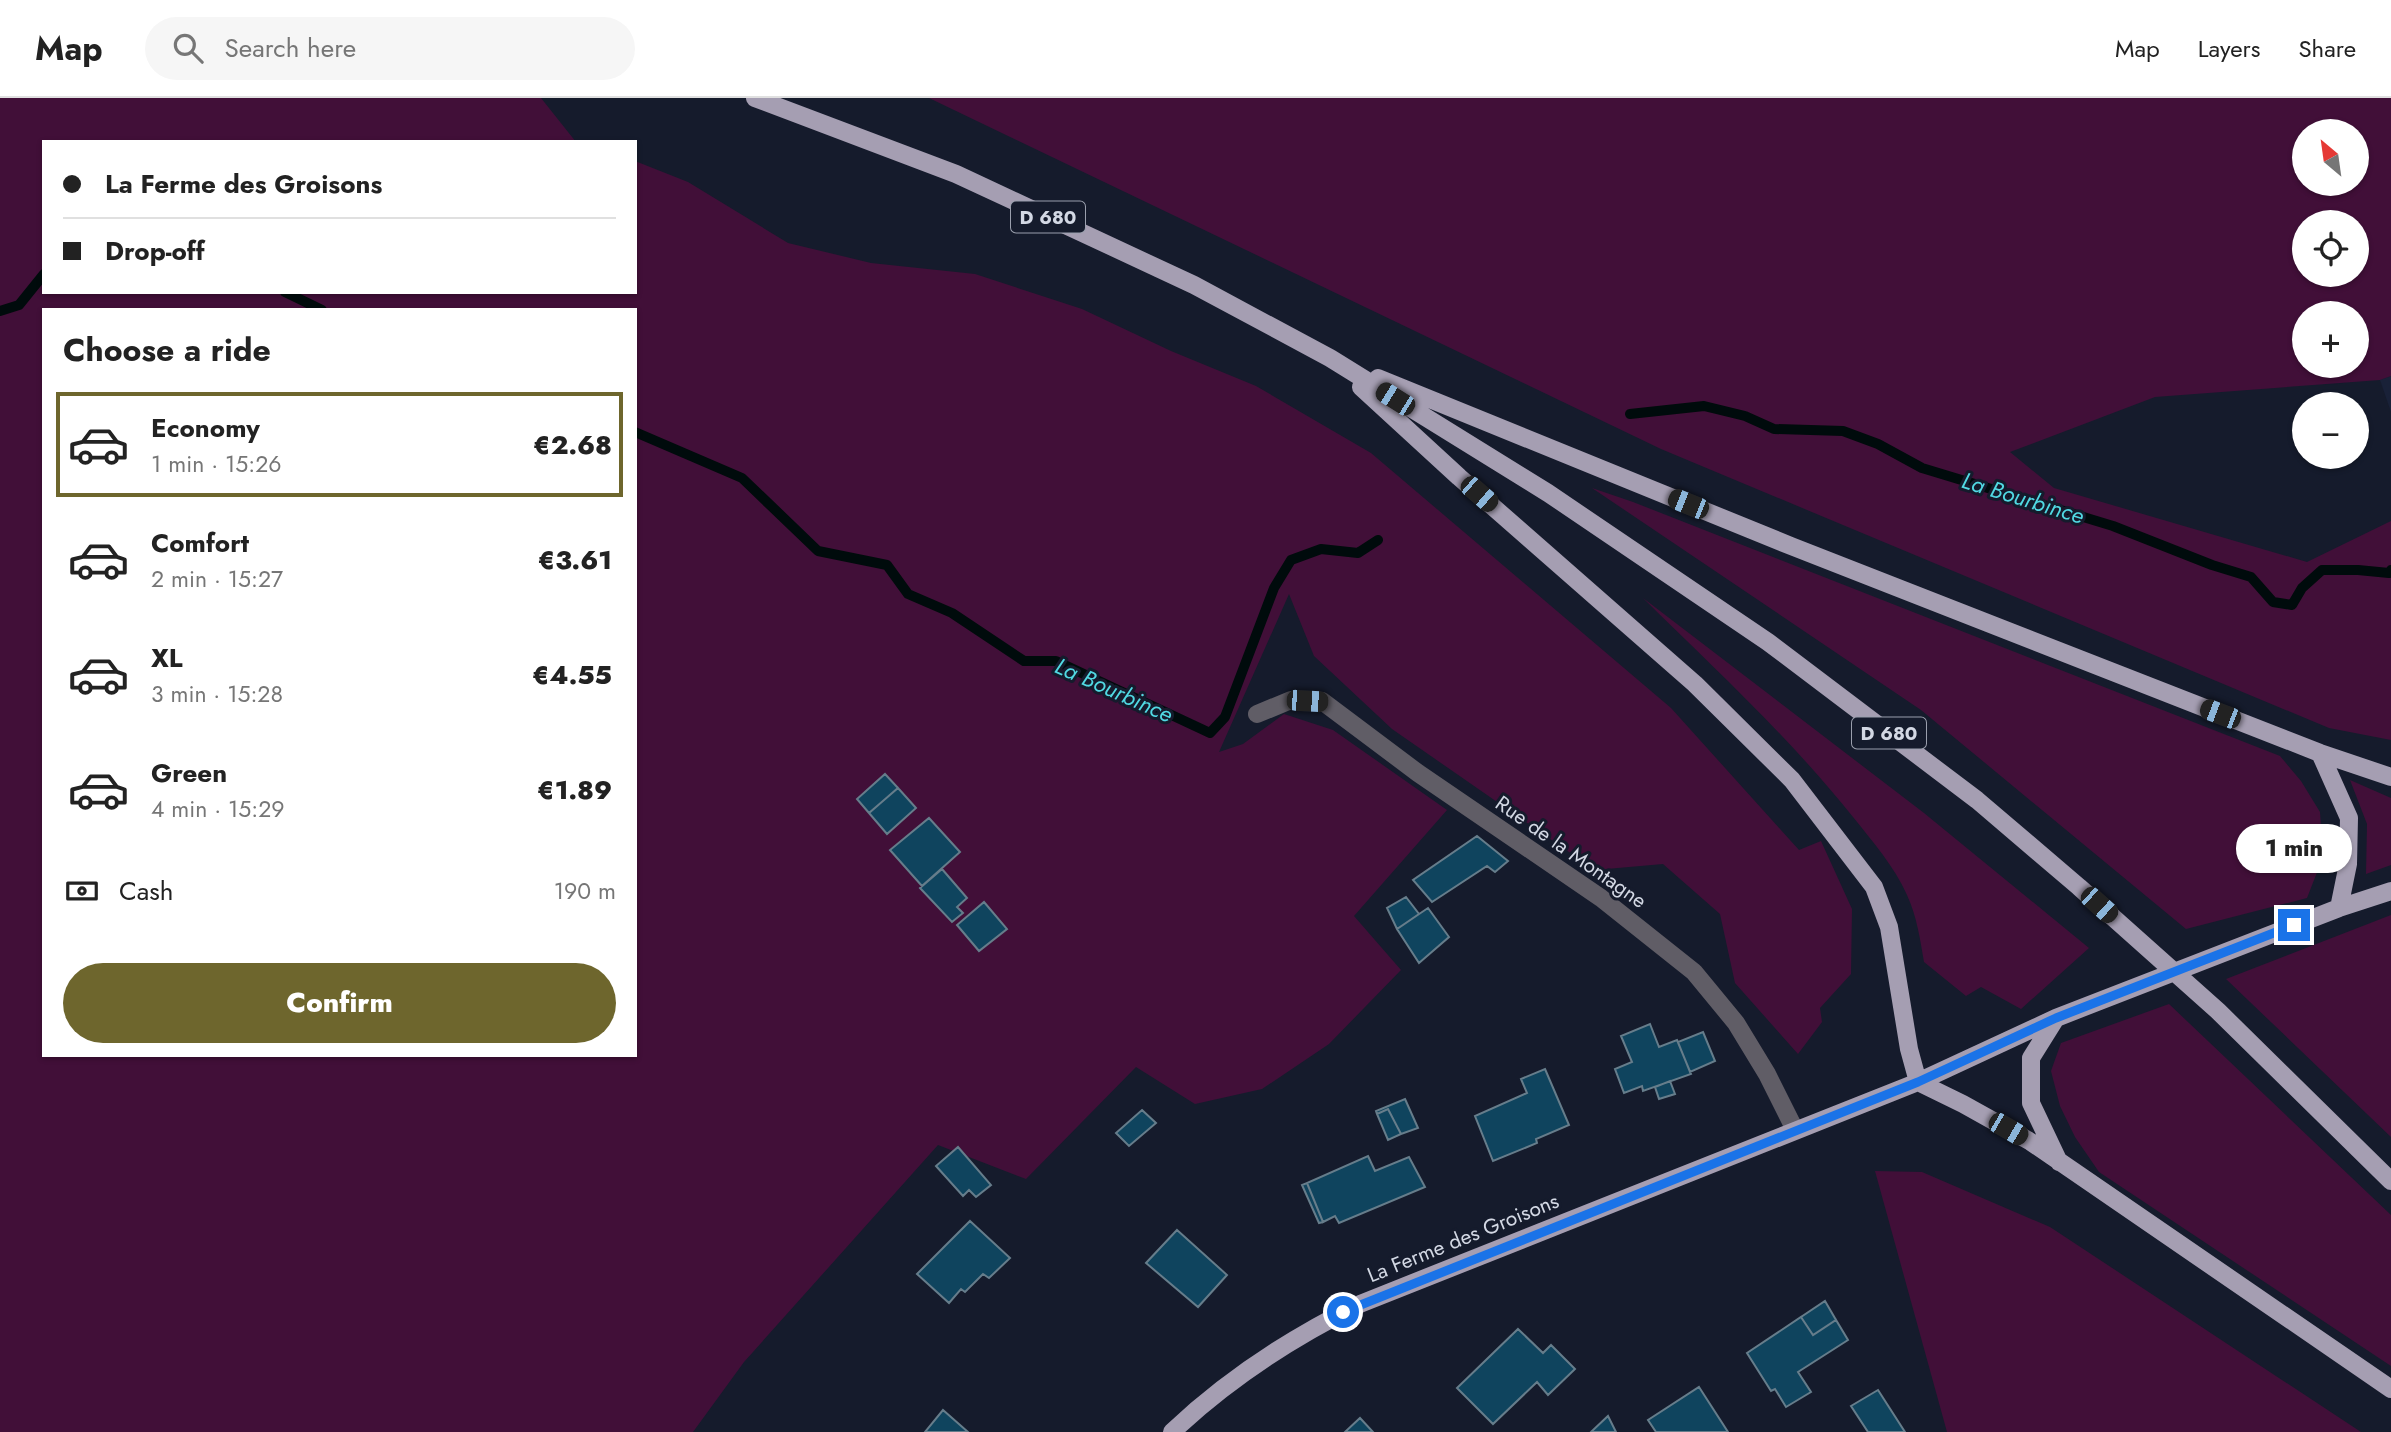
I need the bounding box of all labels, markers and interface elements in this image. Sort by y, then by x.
search box [145,17,635,80]
text: Map [35,25,103,72]
icon: search [169,29,207,67]
text: Search here [225,29,356,67]
text: Map [2115,31,2160,66]
text: Layers [2198,31,2260,66]
text: Share [2298,31,2356,66]
north arrow [2292,119,2370,196]
map controls [2292,119,2369,469]
text: La Ferme des Groisons [105,165,382,203]
road number: D 680 [1011,202,1085,232]
button: locate [2292,210,2369,287]
text: Drop-off [105,232,205,270]
button: + [2292,301,2369,378]
text: Choose a ride [63,327,271,373]
car [1372,379,1419,419]
button: − [2292,392,2369,469]
text: Economy [151,409,260,447]
icon: car [67,413,130,476]
text: €2.68 [533,426,612,464]
text: 1 min · 15:26 [151,447,282,481]
water label: La Bourbince [1958,463,2089,533]
car [1457,472,1502,516]
car [1665,486,1712,522]
text: Comfort [151,524,249,562]
icon: car [67,528,130,591]
text: €3.61 [538,541,612,579]
text: 2 min · 15:27 [151,562,283,596]
text: XL [151,639,183,677]
icon: car [67,643,130,706]
water label: La Bourbince [1049,649,1179,731]
text: €4.55 [532,656,612,694]
text: 3 min · 15:28 [151,677,283,711]
car [1286,689,1329,713]
car [2197,697,2244,731]
road number: D 680 [1852,718,1926,748]
text: Green [151,754,227,792]
icon: car [67,758,130,821]
text: €1.89 [537,771,612,809]
street label: Rue de la Montagne [1489,788,1653,916]
text: 4 min · 15:29 [151,792,285,826]
callout: 1 min [2236,824,2352,872]
text: 1 min [2265,831,2323,865]
icon: cash [63,872,101,910]
text: Cash [119,872,173,910]
text: 190 m [554,874,616,908]
car [2077,883,2122,927]
route end [2278,909,2310,941]
button: Confirm [63,963,616,1043]
car [1985,1109,2032,1149]
street label: La Ferme des Groisons [1363,1186,1563,1290]
route start [1327,1296,1359,1328]

